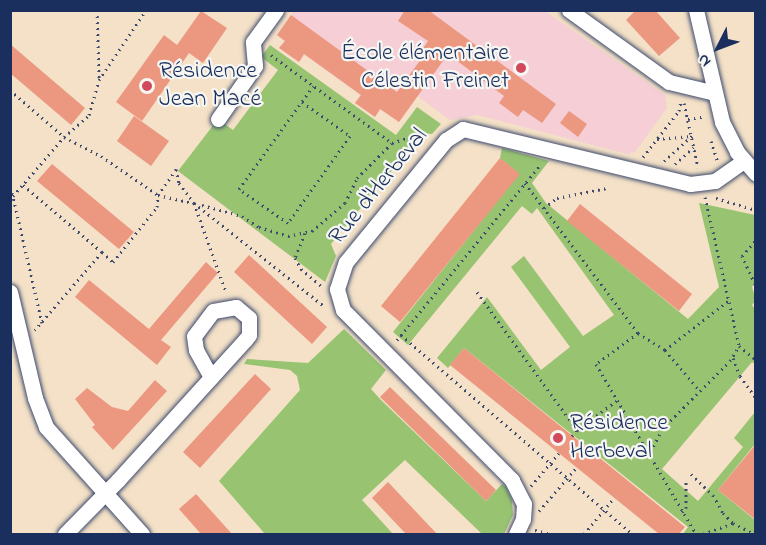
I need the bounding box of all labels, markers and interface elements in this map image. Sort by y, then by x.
north arrow [688,18,748,78]
place label: École élémentaire Célestin Freinet [341,40,509,96]
text: N [692,48,717,72]
place label: Résidence Jean Macé [159,58,261,114]
marker: École élémentaire Célestin Freinet [514,61,528,75]
marker: Résidence Jean Macé [140,79,154,93]
street label: Rue d'Herbeval [323,123,435,251]
place label: Résidence Herbeval [570,410,668,466]
marker: Résidence Herbeval [551,431,565,445]

